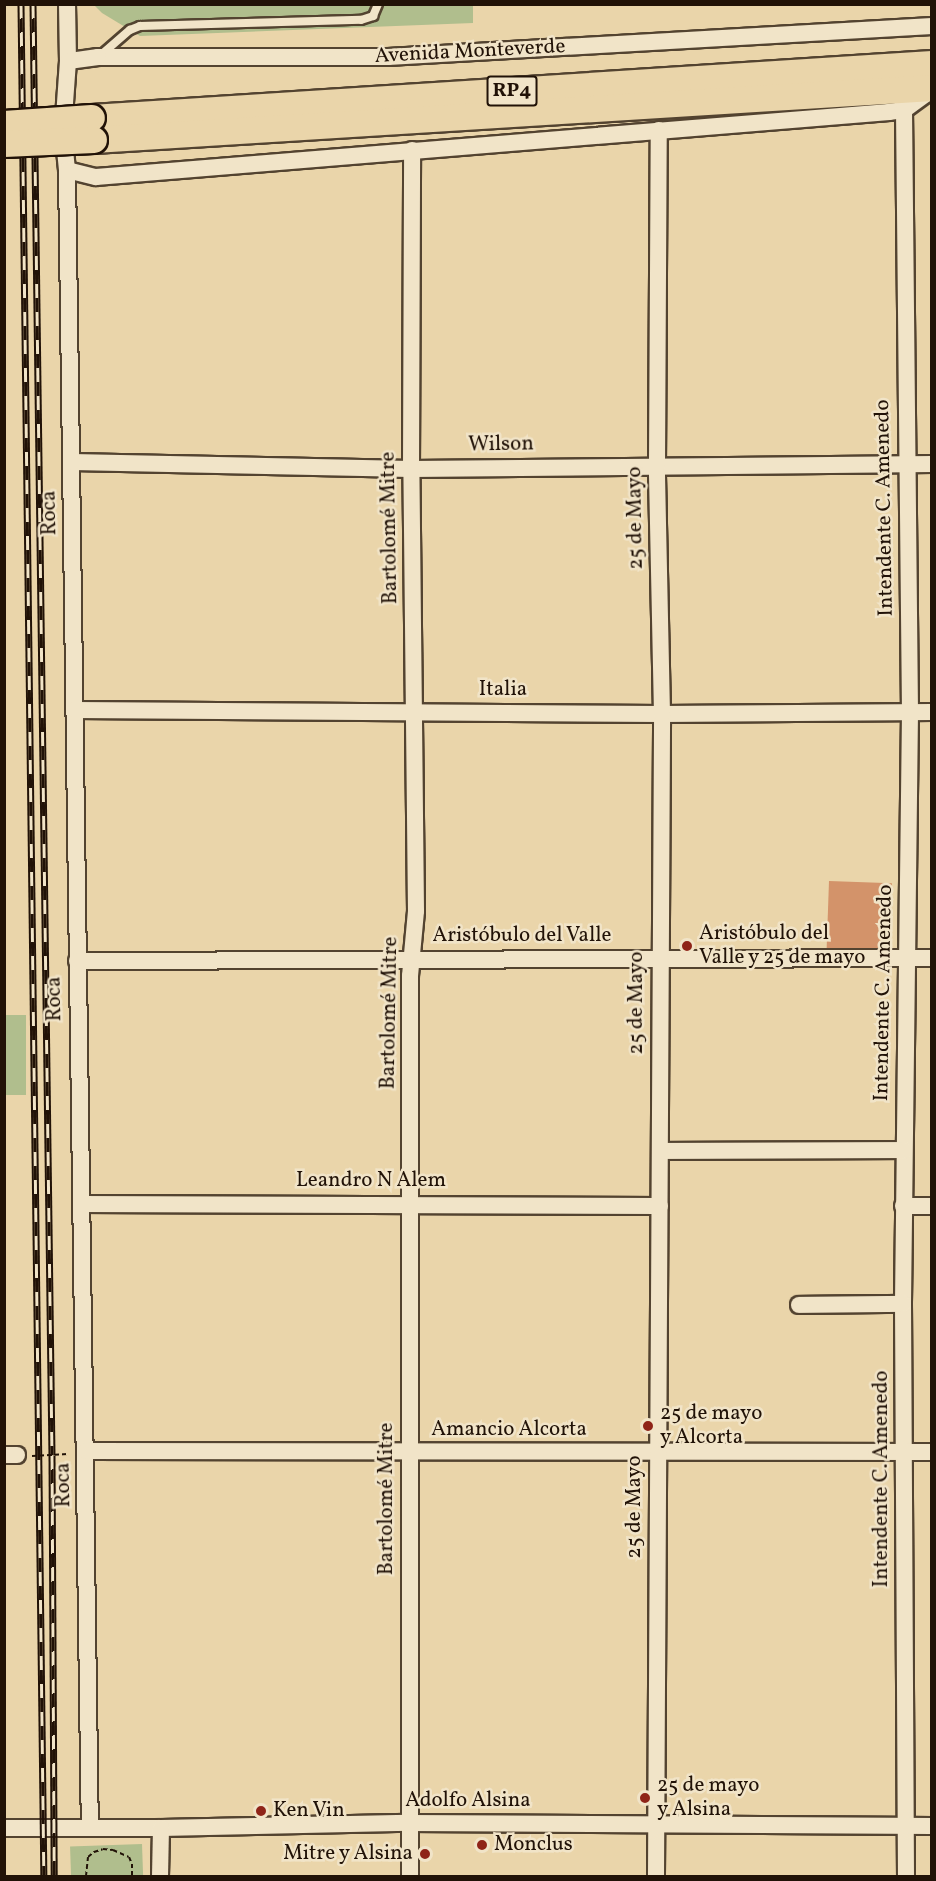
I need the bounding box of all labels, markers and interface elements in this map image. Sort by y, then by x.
street label: Avenida Monteverde [374,34,566,70]
road number: RP4 [486,74,538,108]
street label: Intendente C. Amenedo [871,399,899,617]
street label: Wilson [468,432,534,458]
street label: Bartolomé Mitre [376,451,404,605]
street label: 25 de Mayo [623,466,649,570]
street label: Roca [37,490,63,536]
street label: Italia [479,677,527,703]
street label: Intendente C. Amenedo [870,884,898,1102]
place label: Aristóbulo del Valle y 25 de mayo [699,921,867,971]
street label: Aristóbulo del Valle [432,923,612,949]
street label: Bartolomé Mitre [376,936,404,1090]
marker: Aristóbulo del Valle y 25 de mayo [680,939,694,953]
street label: 25 de Mayo [624,951,650,1055]
street label: Roca [42,976,68,1022]
street label: Leandro N Alem [296,1168,446,1194]
street label: Intendente C. Amenedo [869,1371,895,1587]
place label: 25 de mayo y Alcorta [660,1401,762,1451]
street label: Amancio Alcorta [431,1417,587,1443]
marker: 25 de mayo y Alcorta [641,1419,655,1433]
street label: Bartolomé Mitre [374,1423,400,1575]
street label: 25 de Mayo [622,1455,648,1559]
street label: Roca [51,1462,77,1508]
place label: 25 de mayo y Alsina [657,1773,759,1823]
street label: Adolfo Alsina [405,1788,531,1814]
marker: 25 de mayo y Alsina [638,1791,652,1805]
place label: Ken Vin [273,1798,345,1824]
marker: Ken Vin [254,1804,268,1818]
place label: Monclus [494,1832,573,1858]
marker: Monclus [475,1838,489,1852]
place label: Mitre y Alsina [282,1841,413,1867]
marker: Mitre y Alsina [418,1847,432,1861]

